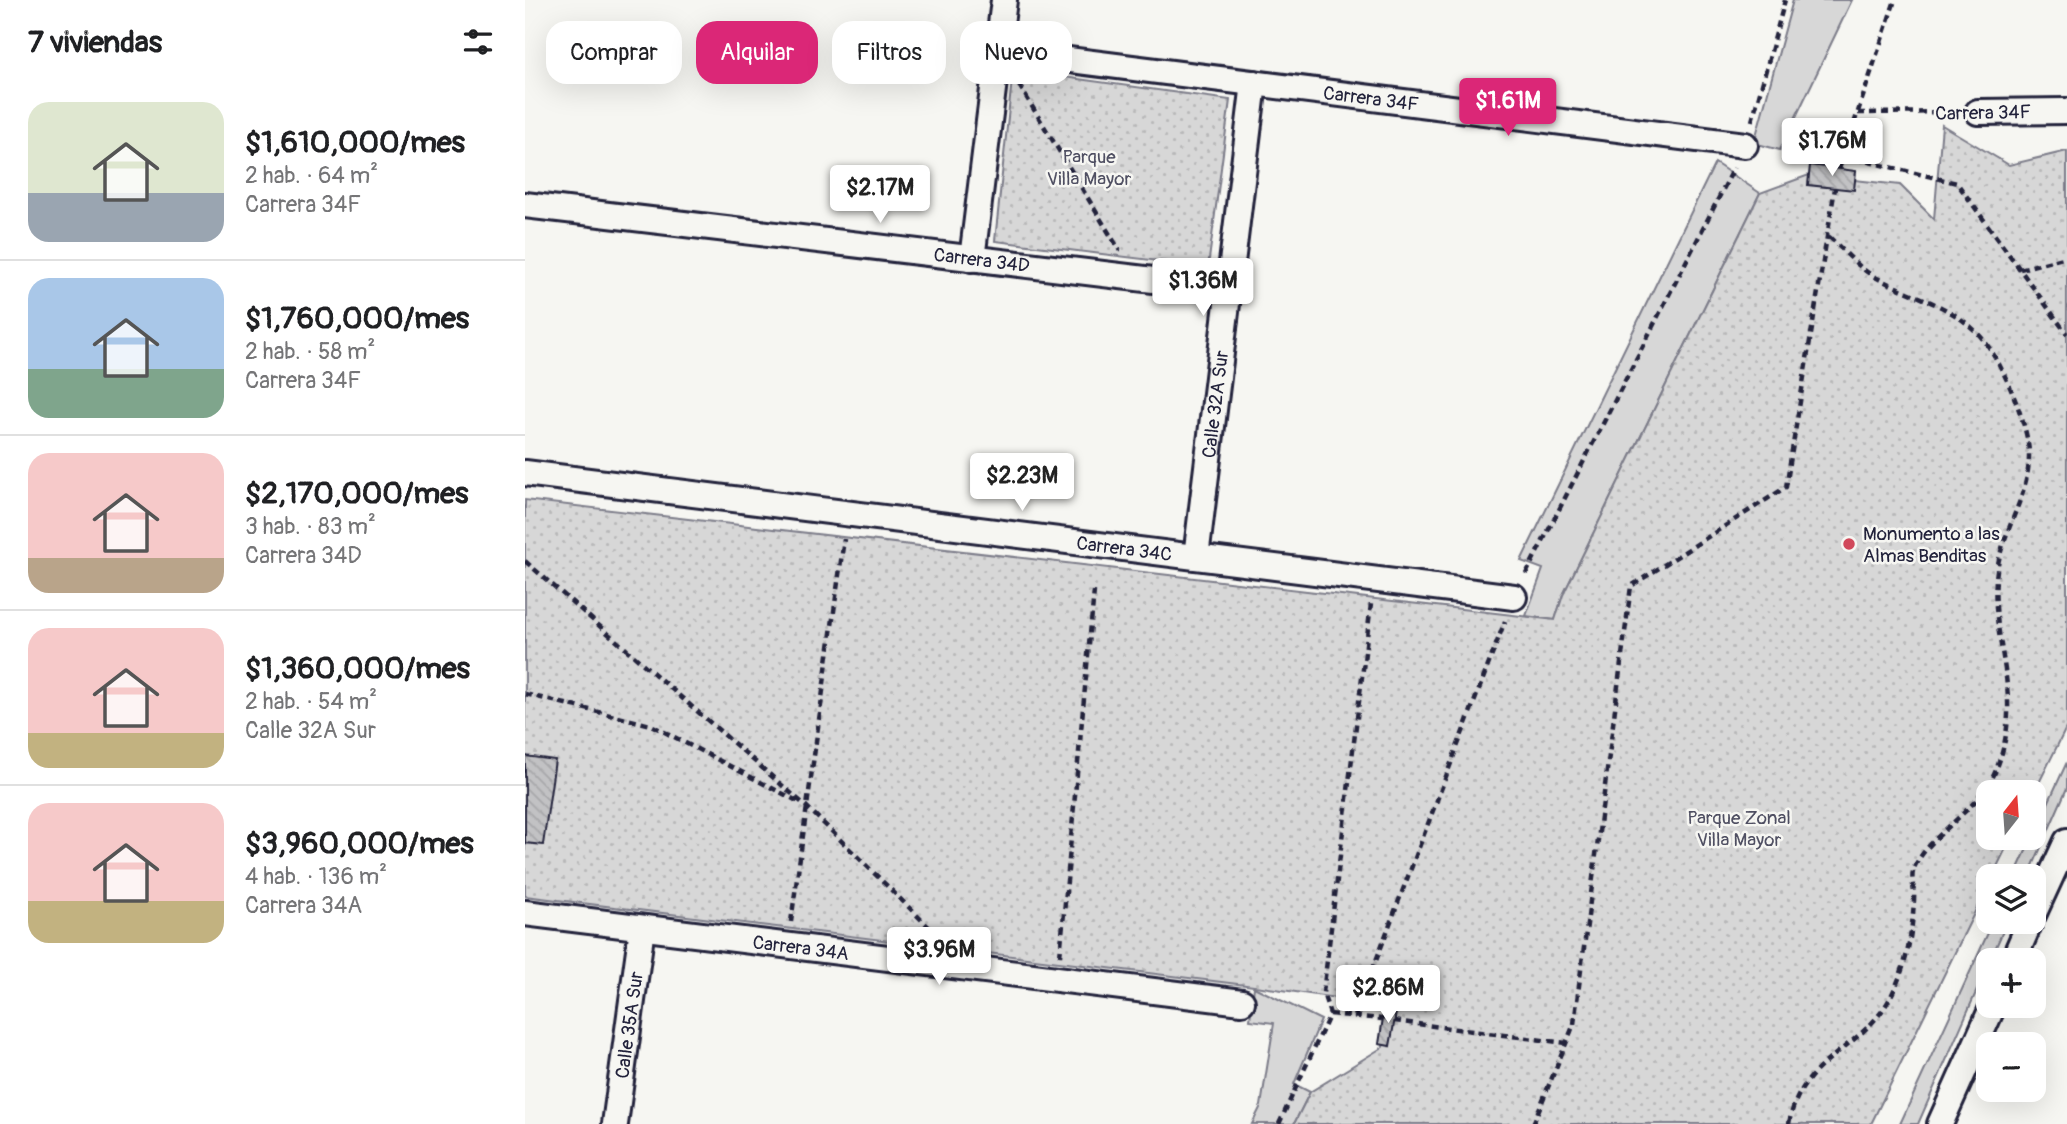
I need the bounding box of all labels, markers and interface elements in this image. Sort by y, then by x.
chip: Comprar [546,21,682,84]
chip: Alquilar [696,21,818,84]
chip: Filtros [832,21,946,84]
chip: Nuevo [960,21,1072,84]
icon: filters [459,23,497,61]
text: 7 viviendas [28,24,162,61]
pin: $1.61M [1451,78,1565,138]
street label: Carrera 34F [1322,81,1420,117]
text: $1.61M [1475,86,1541,115]
street label: Carrera 34F [1935,100,2031,126]
pin: $1.76M [1775,118,1889,178]
text: $1,610,000/mes [245,124,465,161]
text: $1.76M [1798,126,1866,155]
icon: home [84,130,168,214]
park label: Parque Villa Mayor [1047,145,1131,191]
text: 2 hab. · 64 m² [245,161,378,190]
pin: $2.17M [823,166,937,225]
text: $2.17M [846,173,914,202]
text: Carrera 34F [245,190,361,219]
street label: Carrera 34D [932,243,1031,278]
pin: $1.36M [1146,258,1260,318]
text: $1.36M [1168,266,1238,295]
text: $1,760,000/mes [245,300,469,337]
icon: home [84,306,168,390]
text: 2 hab. · 58 m² [245,337,375,366]
street label: Calle 32A Sur [1197,349,1234,459]
text: Carrera 34F [245,366,361,395]
pin: $2.23M [965,454,1079,513]
text: $2.23M [986,461,1058,490]
text: $2,170,000/mes [245,475,468,512]
icon: home [84,481,168,565]
text: 3 hab. · 83 m² [245,512,376,541]
place label: Monumento a las Almas Benditas [1863,522,2000,568]
street label: Carrera 34C [1075,531,1173,567]
marker: Monumento a las Almas Benditas [1841,536,1857,552]
text: Carrera 34D [245,541,362,570]
text: $1,360,000/mes [245,650,470,687]
icon: home [84,656,168,740]
text: 2 hab. · 54 m² [245,687,377,716]
text: Calle 32A Sur [245,716,376,745]
north arrow [1976,780,2046,850]
map controls [1976,780,2046,1102]
park label: Parque Zonal Villa Mayor [1687,806,1791,852]
text: $3,960,000/mes [245,825,474,862]
icon: home [84,831,168,915]
text: 4 hab. · 136 m² [245,862,387,891]
button: layers [1976,864,2046,934]
text: Carrera 34A [245,891,362,920]
pin: $3.96M [882,928,996,987]
street label: Carrera 34A [751,930,850,966]
text: $3.96M [903,935,975,964]
button: + [1976,948,2046,1018]
pin: $2.86M [1331,965,1445,1025]
street label: Calle 35A Sur [610,970,649,1080]
text: $2.86M [1352,973,1424,1002]
button: − [1976,1032,2046,1102]

